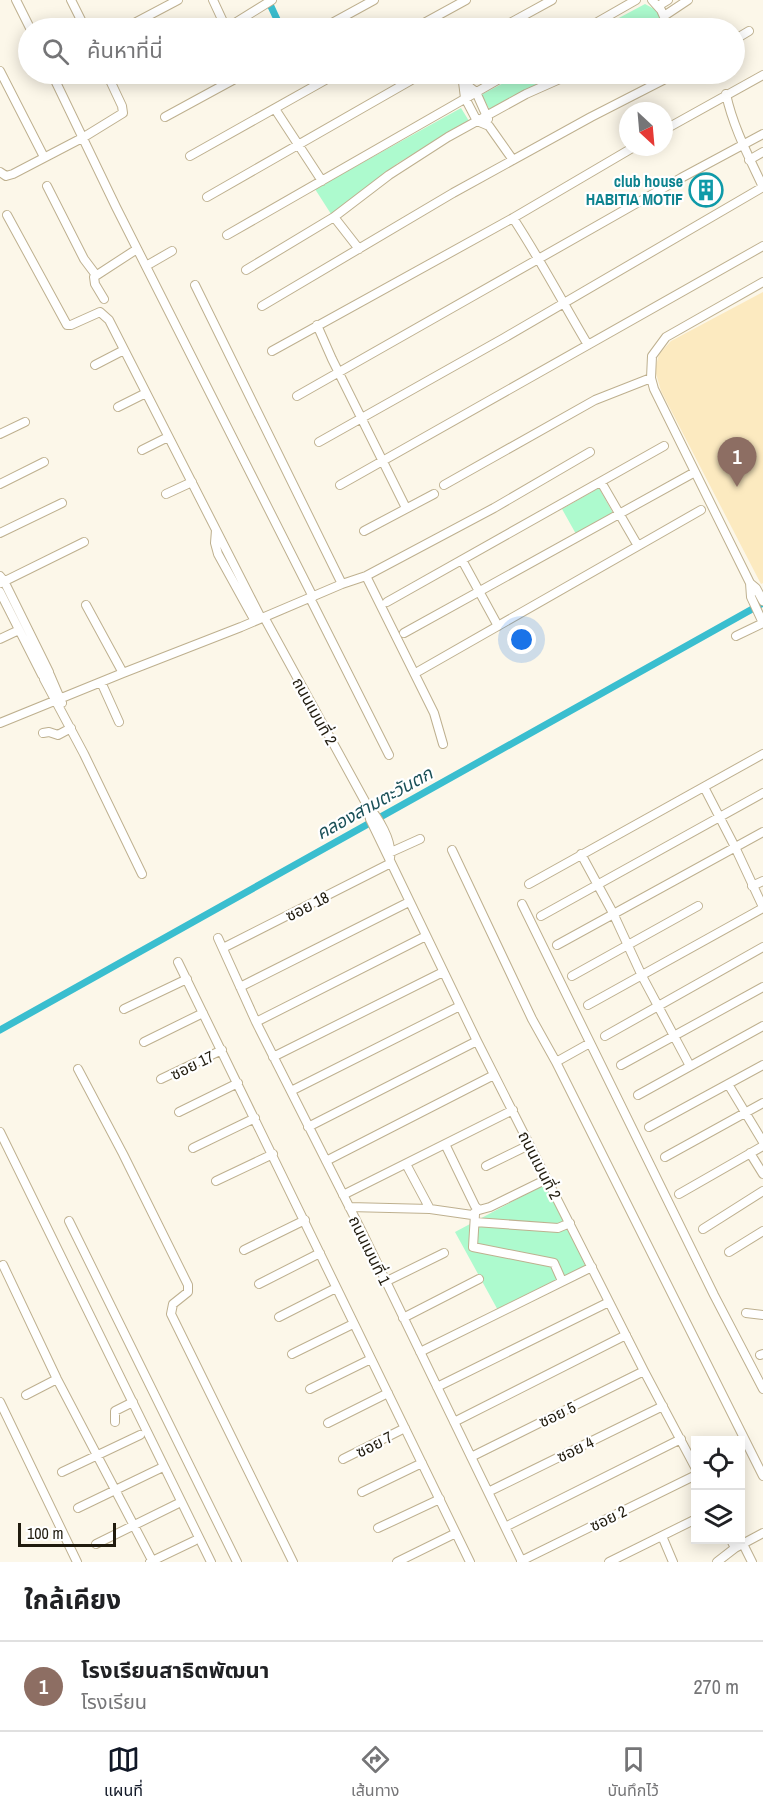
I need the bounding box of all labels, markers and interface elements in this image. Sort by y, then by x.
search box [18,18,745,84]
icon: search [39,35,72,68]
text: ค้นหาที่นี่ [87,35,163,65]
north arrow [619,102,673,156]
place label: club house HABITIA MOTIF [586,170,683,210]
building icon: club house HABITIA MOTIF [688,172,724,208]
pin: 1 [718,438,756,487]
your location [507,625,536,654]
street label: ถนนเมนที่ 2 [287,673,343,749]
water label: คลองสามตะวันตก [311,760,438,845]
street label: ซอย 18 [282,886,332,926]
street label: ซอย 17 [167,1045,217,1085]
street label: ถนนเมนที่ 2 [513,1127,567,1203]
street label: ถนนเมนที่ 1 [344,1212,396,1289]
street label: ซอย 5 [535,1396,579,1432]
street label: ซอย 7 [352,1425,396,1463]
street label: ซอย 4 [553,1431,597,1467]
map controls [691,1436,745,1544]
button: locate [691,1436,745,1490]
button: layers [691,1490,745,1544]
street label: ซอย 2 [586,1500,630,1536]
scale bar [18,1520,116,1548]
text: 100 m [27,1522,63,1544]
text: ใกล้เคียง [24,1582,121,1617]
text: โรงเรียนสาธิตพัฒนา [81,1655,269,1685]
text: 1 [39,1673,48,1700]
text: 270 m [693,1673,739,1700]
text: โรงเรียน [81,1688,147,1715]
tab: แผนที่ [104,1743,143,1803]
tab: เส้นทาง [351,1743,399,1803]
tab: บันทึกไว้ [608,1743,659,1803]

